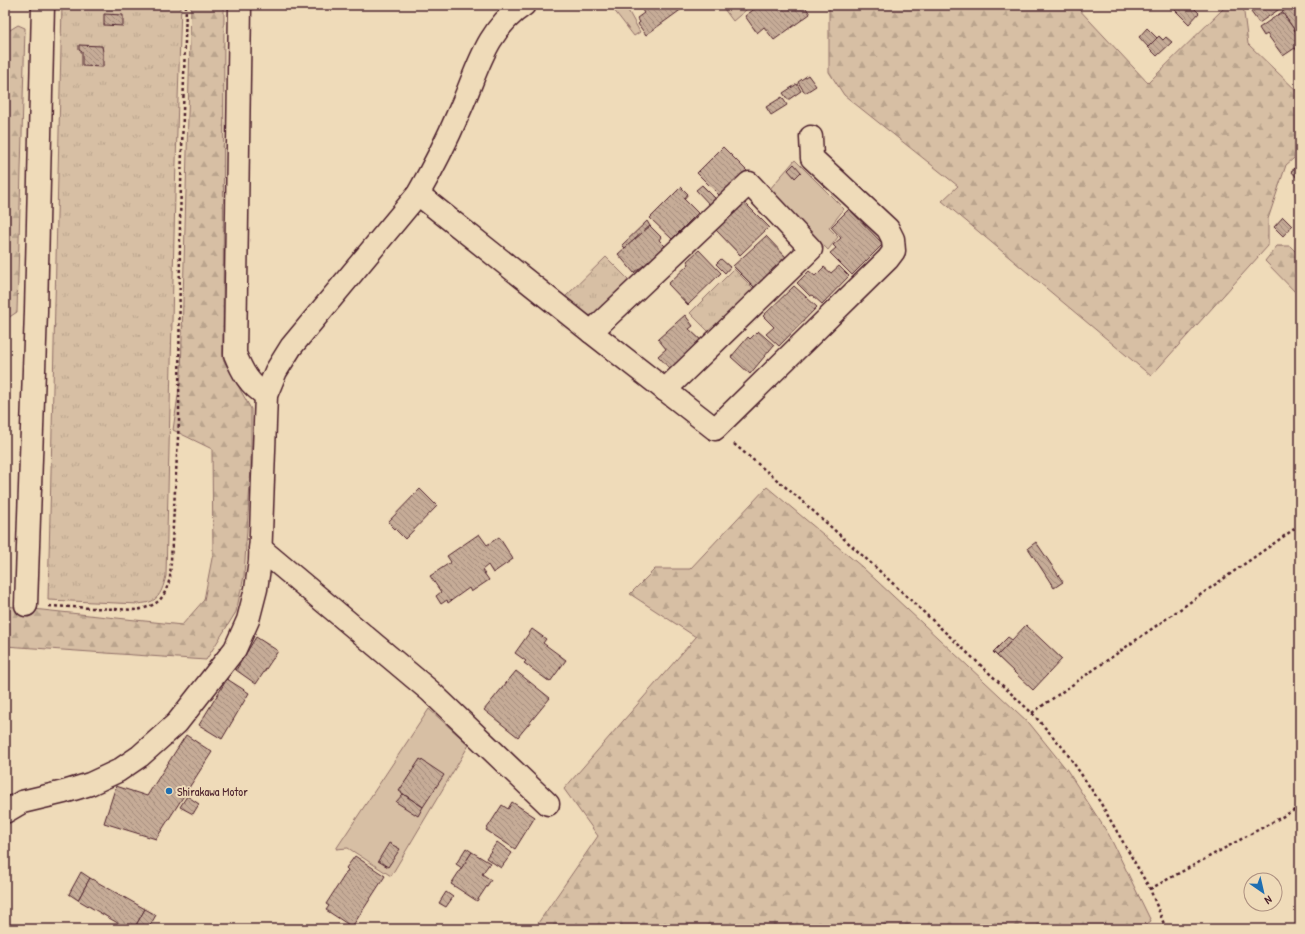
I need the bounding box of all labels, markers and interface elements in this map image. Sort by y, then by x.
place label: Shirakawa Motor [177,783,248,800]
marker: Shirakawa Motor [164,786,174,796]
north arrow [1243,872,1283,912]
text: N [1262,893,1275,908]

